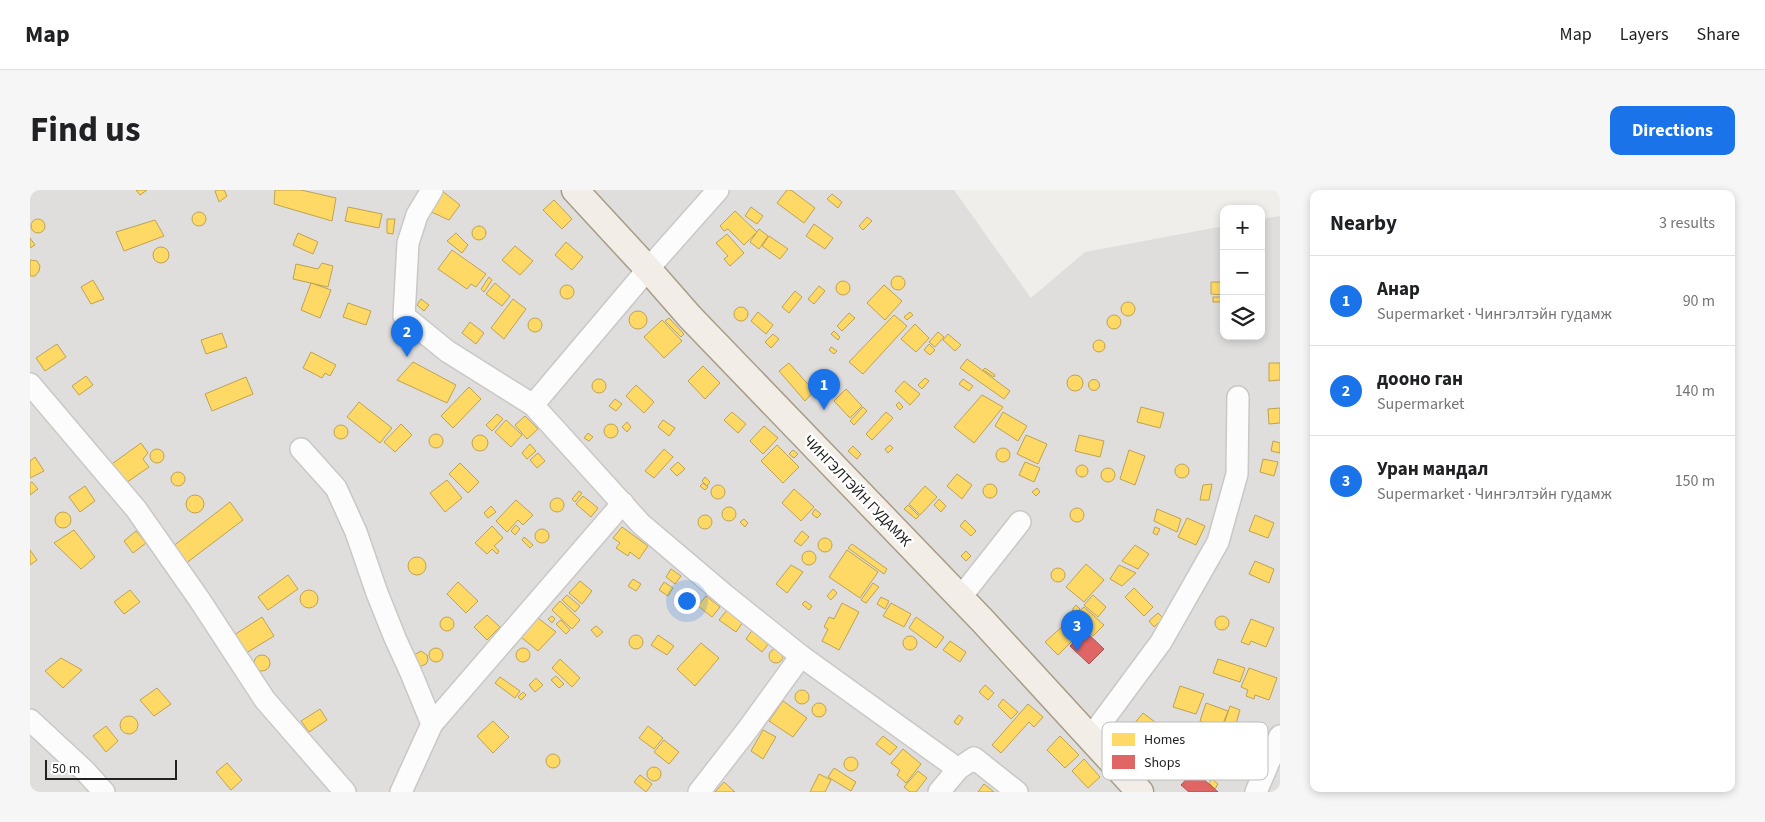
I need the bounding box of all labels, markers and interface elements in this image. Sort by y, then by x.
text: Map [25,17,70,52]
text: Map [1560,22,1592,47]
text: Layers [1620,22,1669,47]
text: Share [1697,22,1740,47]
text: Find us [30,105,140,155]
button: Directions [1610,106,1735,155]
map controls [1220,205,1265,340]
button: + [1220,205,1265,250]
text: Nearby [1330,208,1397,238]
text: 3 results [1659,212,1715,234]
button: − [1220,250,1265,295]
text: Анар [1377,276,1420,303]
text: 1 [1342,290,1350,312]
text: 90 m [1683,290,1715,312]
button: layers [1220,295,1265,340]
text: Supermarket · Чингэлтэйн гудамж [1377,303,1612,325]
pin: 2 [391,316,423,357]
text: дооно ган [1377,366,1463,393]
pin: 1 [808,369,840,410]
text: 2 [1342,380,1350,402]
text: 140 m [1675,380,1715,402]
text: Supermarket [1377,393,1464,415]
street label: ЧИНГЭЛТЭЙН ГУДАМЖ [798,431,916,552]
text: Уран мандал [1377,456,1488,483]
text: 3 [1342,470,1350,492]
text: 150 m [1675,470,1715,492]
text: Supermarket · Чингэлтэйн гудамж [1377,483,1612,505]
your location [674,588,700,614]
pin: 3 [1061,610,1093,651]
legend [1102,722,1268,780]
text: Homes [1144,730,1185,750]
text: Shops [1144,753,1180,773]
scale bar [45,757,178,780]
text: 50 m [52,759,80,779]

